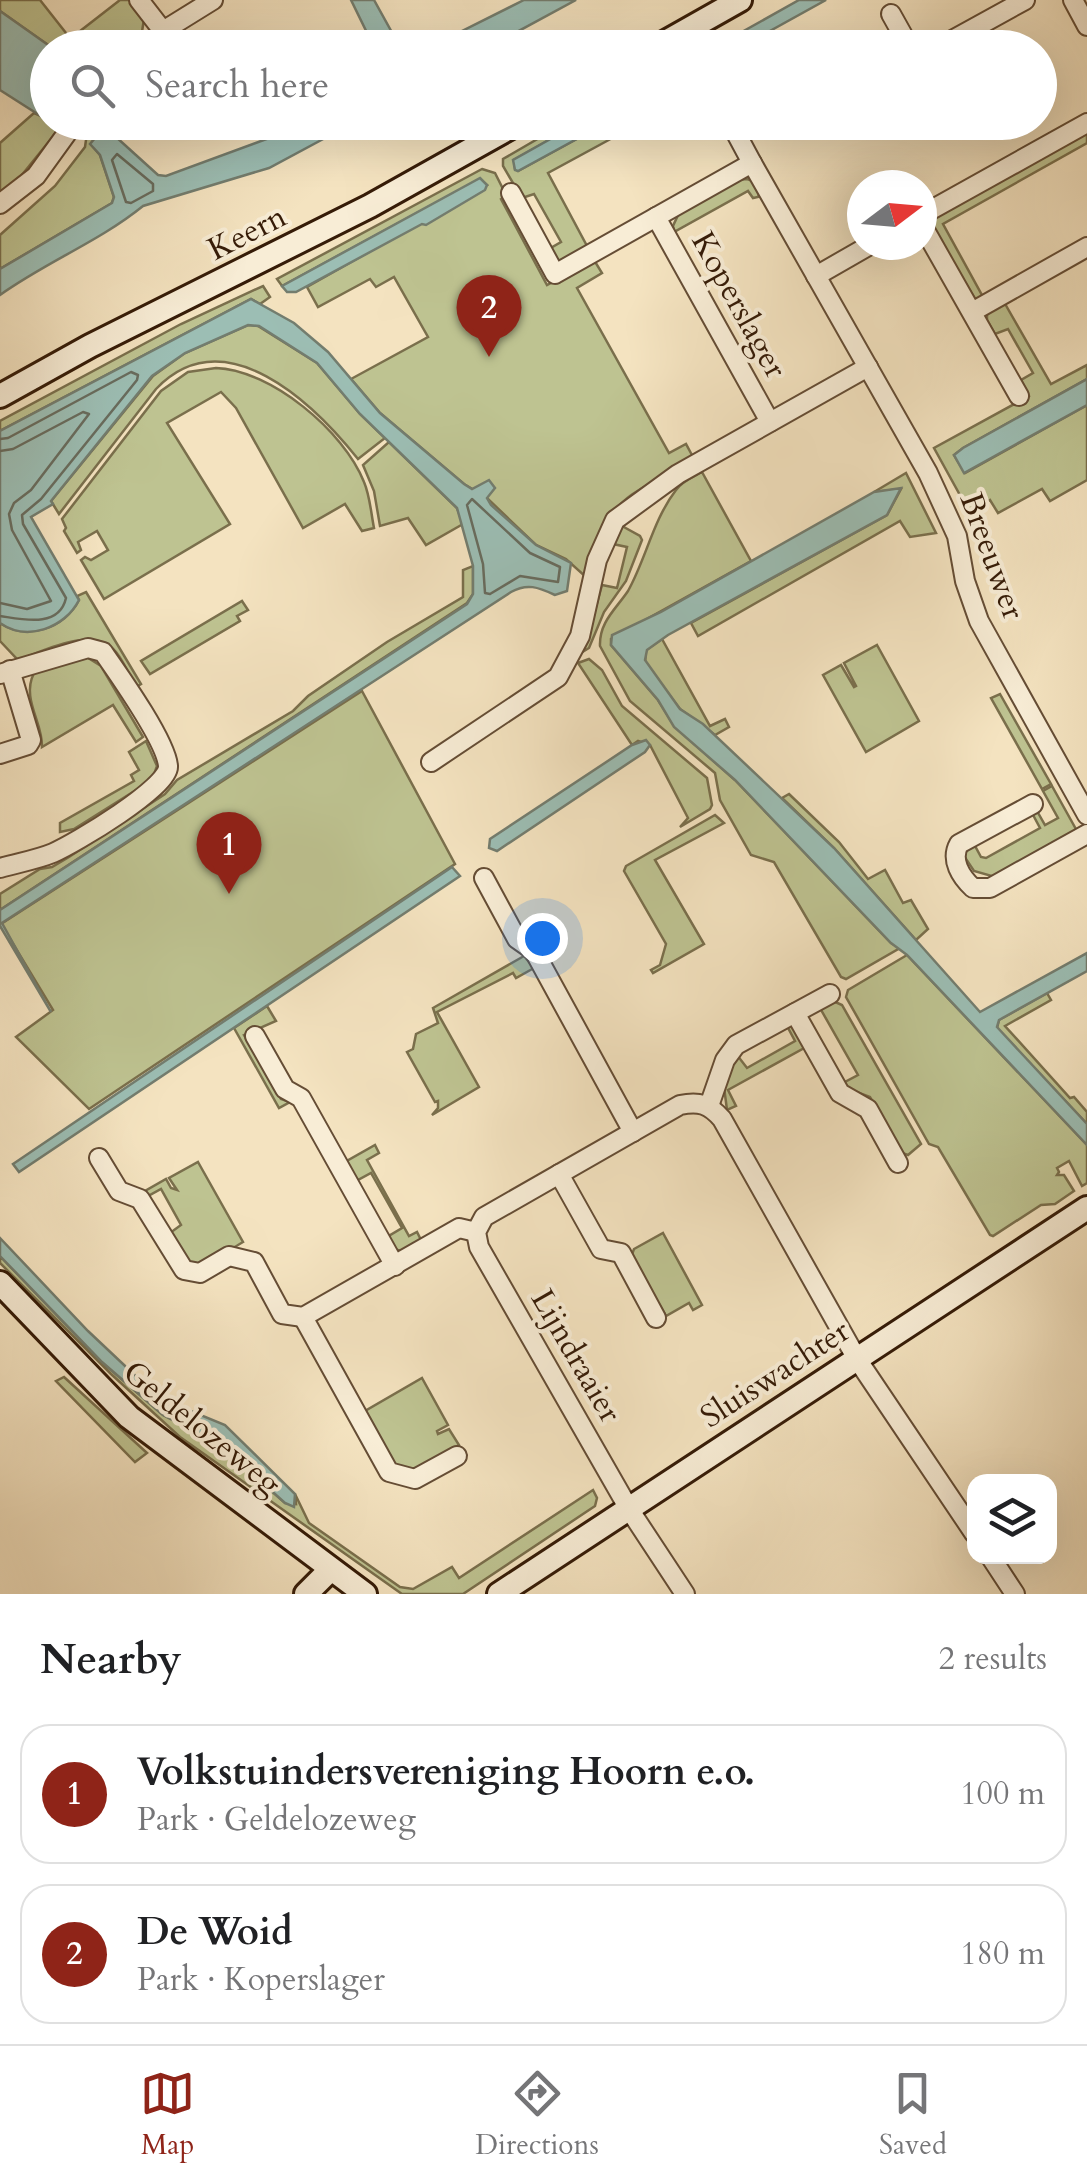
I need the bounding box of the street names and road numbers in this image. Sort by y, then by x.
street label: Keern [200,195,294,271]
street label: Koperslager [681,224,797,386]
street label: Breeuwer [949,486,1035,626]
street label: Lijndraaier [520,1281,632,1431]
street label: Sluiswachter [692,1309,858,1439]
street label: Geldelozeweg [114,1351,290,1506]

